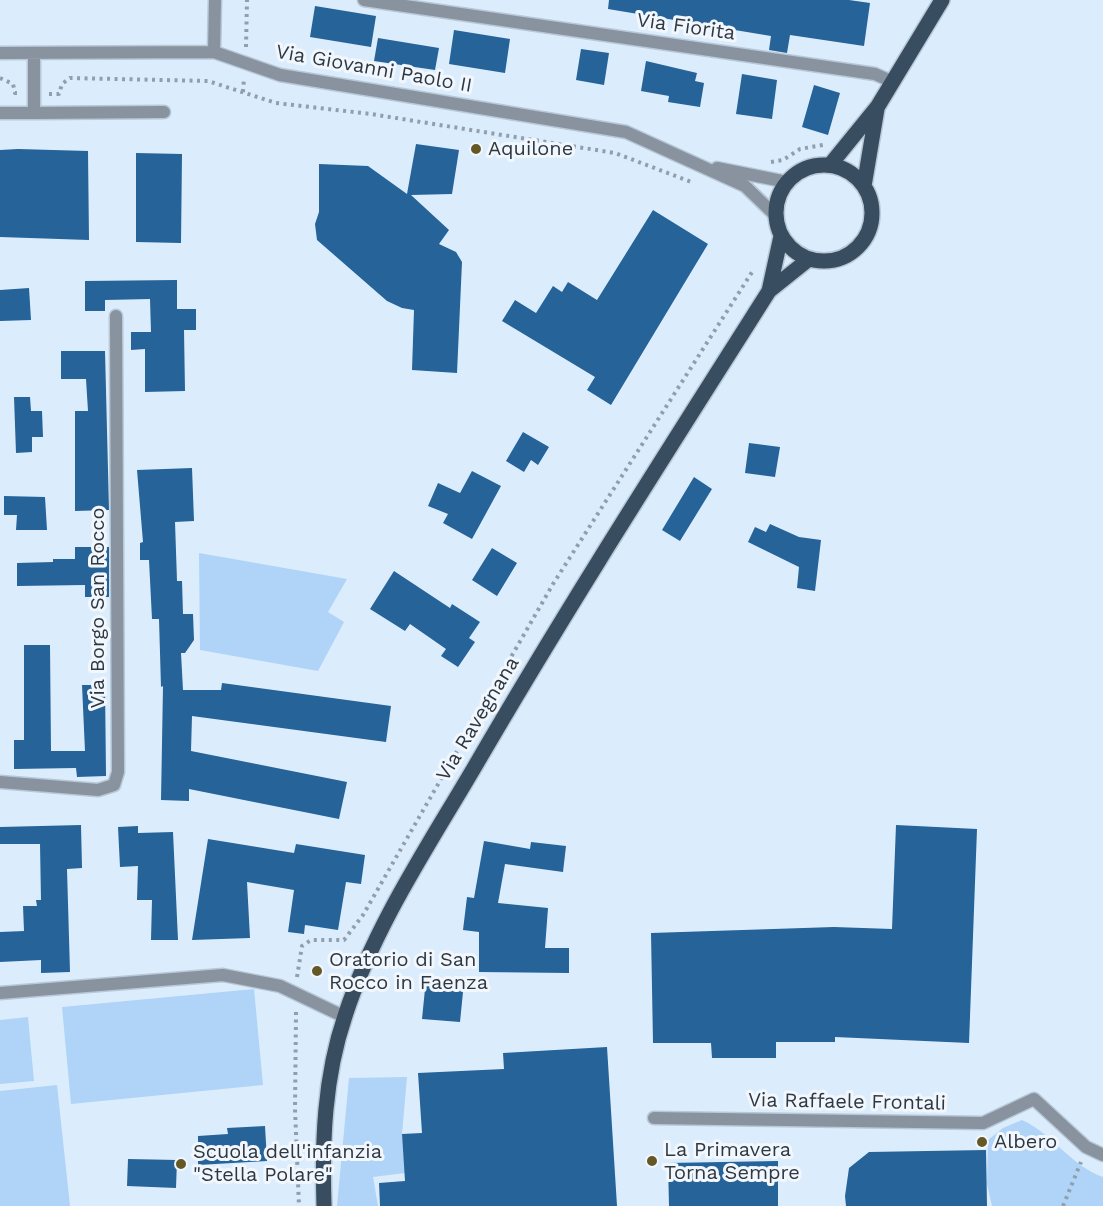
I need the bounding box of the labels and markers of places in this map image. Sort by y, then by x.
place label: Aquilone [488,137,573,161]
marker: Aquilone [469,142,483,156]
place label: Oratorio di San Rocco in Faenza [329,948,488,995]
marker: Oratorio di San Rocco in Faenza [310,964,324,978]
place label: Albero [994,1130,1057,1154]
marker: Albero [975,1135,989,1149]
place label: La Primavera Torna Sempre [664,1138,800,1185]
place label: Scuola dell'infanzia "Stella Polare" [193,1140,382,1187]
marker: La Primavera Torna Sempre [645,1154,659,1168]
marker: Scuola dell'infanzia "Stella Polare" [174,1157,188,1171]

